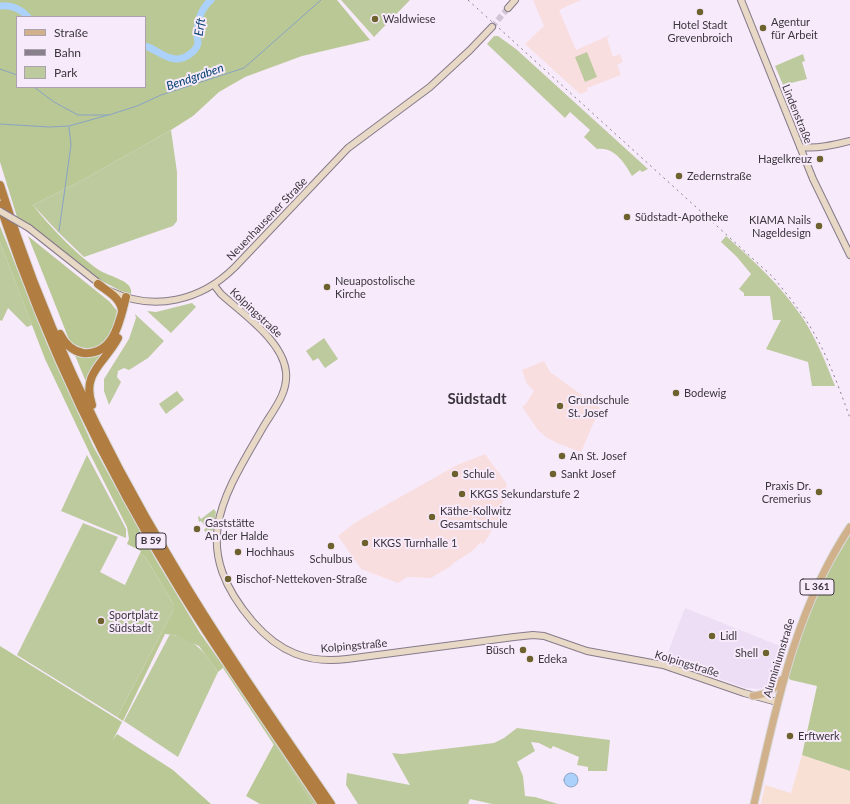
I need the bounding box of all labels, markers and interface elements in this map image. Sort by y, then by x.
marker: Hotel Stadt Grevenbroich [695,7,705,17]
place label: Waldwiese [383,12,436,26]
marker: Waldwiese [370,14,380,24]
place label: Agentur für Arbeit [771,15,818,41]
legend [16,16,146,88]
water label: Erft [192,17,208,37]
place label: Hotel Stadt Grevenbroich [667,18,733,44]
marker: Agentur für Arbeit [758,23,768,33]
text: Straße [54,25,88,40]
text: Bahn [54,45,81,60]
water label: Bendgraben [164,60,226,94]
text: Park [54,65,77,80]
street label: Lindenstraße [779,82,815,146]
place label: Hagelkreuz [758,152,812,166]
marker: Hagelkreuz [815,154,825,164]
place label: Zedernstraße [687,169,752,183]
marker: Zedernstraße [674,171,684,181]
street label: Neuenhausener Straße [224,175,310,263]
place label: Südstadt-Apotheke [635,210,728,224]
marker: Südstadt-Apotheke [622,212,632,222]
place label: KIAMA Nails Nageldesign [749,213,811,239]
marker: KIAMA Nails Nageldesign [814,221,824,231]
place label: Neuapostolische Kirche [335,274,415,300]
marker: Neuapostolische Kirche [322,282,332,292]
street label: Kolpingstraße [227,285,285,341]
place label: Bodewig [684,386,726,400]
marker: Bodewig [671,388,681,398]
district label: Südstadt [448,390,506,408]
place label: Grundschule St. Josef [568,393,629,419]
marker: Grundschule St. Josef [555,401,565,411]
place label: An St. Josef [570,449,627,463]
marker: An St. Josef [557,451,567,461]
place label: Schule [463,467,495,481]
place label: Sankt Josef [561,467,616,481]
marker: Schule [450,469,460,479]
marker: Sankt Josef [548,469,558,479]
place label: Praxis Dr. Cremerius [762,479,811,505]
place label: KKGS Sekundarstufe 2 [470,487,580,501]
marker: Praxis Dr. Cremerius [814,487,824,497]
marker: KKGS Sekundarstufe 2 [457,489,467,499]
place label: Käthe-Kollwitz Gesamtschule [440,504,511,530]
marker: Käthe-Kollwitz Gesamtschule [427,512,437,522]
place label: Gaststätte An der Halde [205,516,268,542]
marker: Gaststätte An der Halde [192,524,202,534]
road number: B 59 [136,533,166,549]
place label: KKGS Turnhalle 1 [373,536,457,550]
marker: KKGS Turnhalle 1 [360,538,370,548]
marker: Schulbus [326,541,336,551]
place label: Hochhaus [246,545,294,559]
marker: Hochhaus [233,547,243,557]
place label: Schulbus [309,552,353,566]
place label: Bischof-Nettekoven-Straße [236,572,367,586]
marker: Bischof-Nettekoven-Straße [223,574,233,584]
road number: L 361 [800,579,834,595]
place label: Sportplatz Südstadt [109,608,158,634]
marker: Sportplatz Südstadt [96,616,106,626]
street label: Aluminiumstraße [761,617,797,699]
place label: Lidl [720,629,737,643]
marker: Lidl [707,631,717,641]
street label: Kolpingstraße [320,637,388,655]
place label: Büsch [486,643,515,657]
marker: Büsch [518,645,528,655]
place label: Shell [735,646,758,660]
street label: Kolpingstraße [653,648,721,680]
marker: Shell [761,648,771,658]
place label: Edeka [538,652,567,666]
marker: Edeka [525,654,535,664]
place label: Erftwerk [798,729,840,743]
marker: Erftwerk [785,731,795,741]

